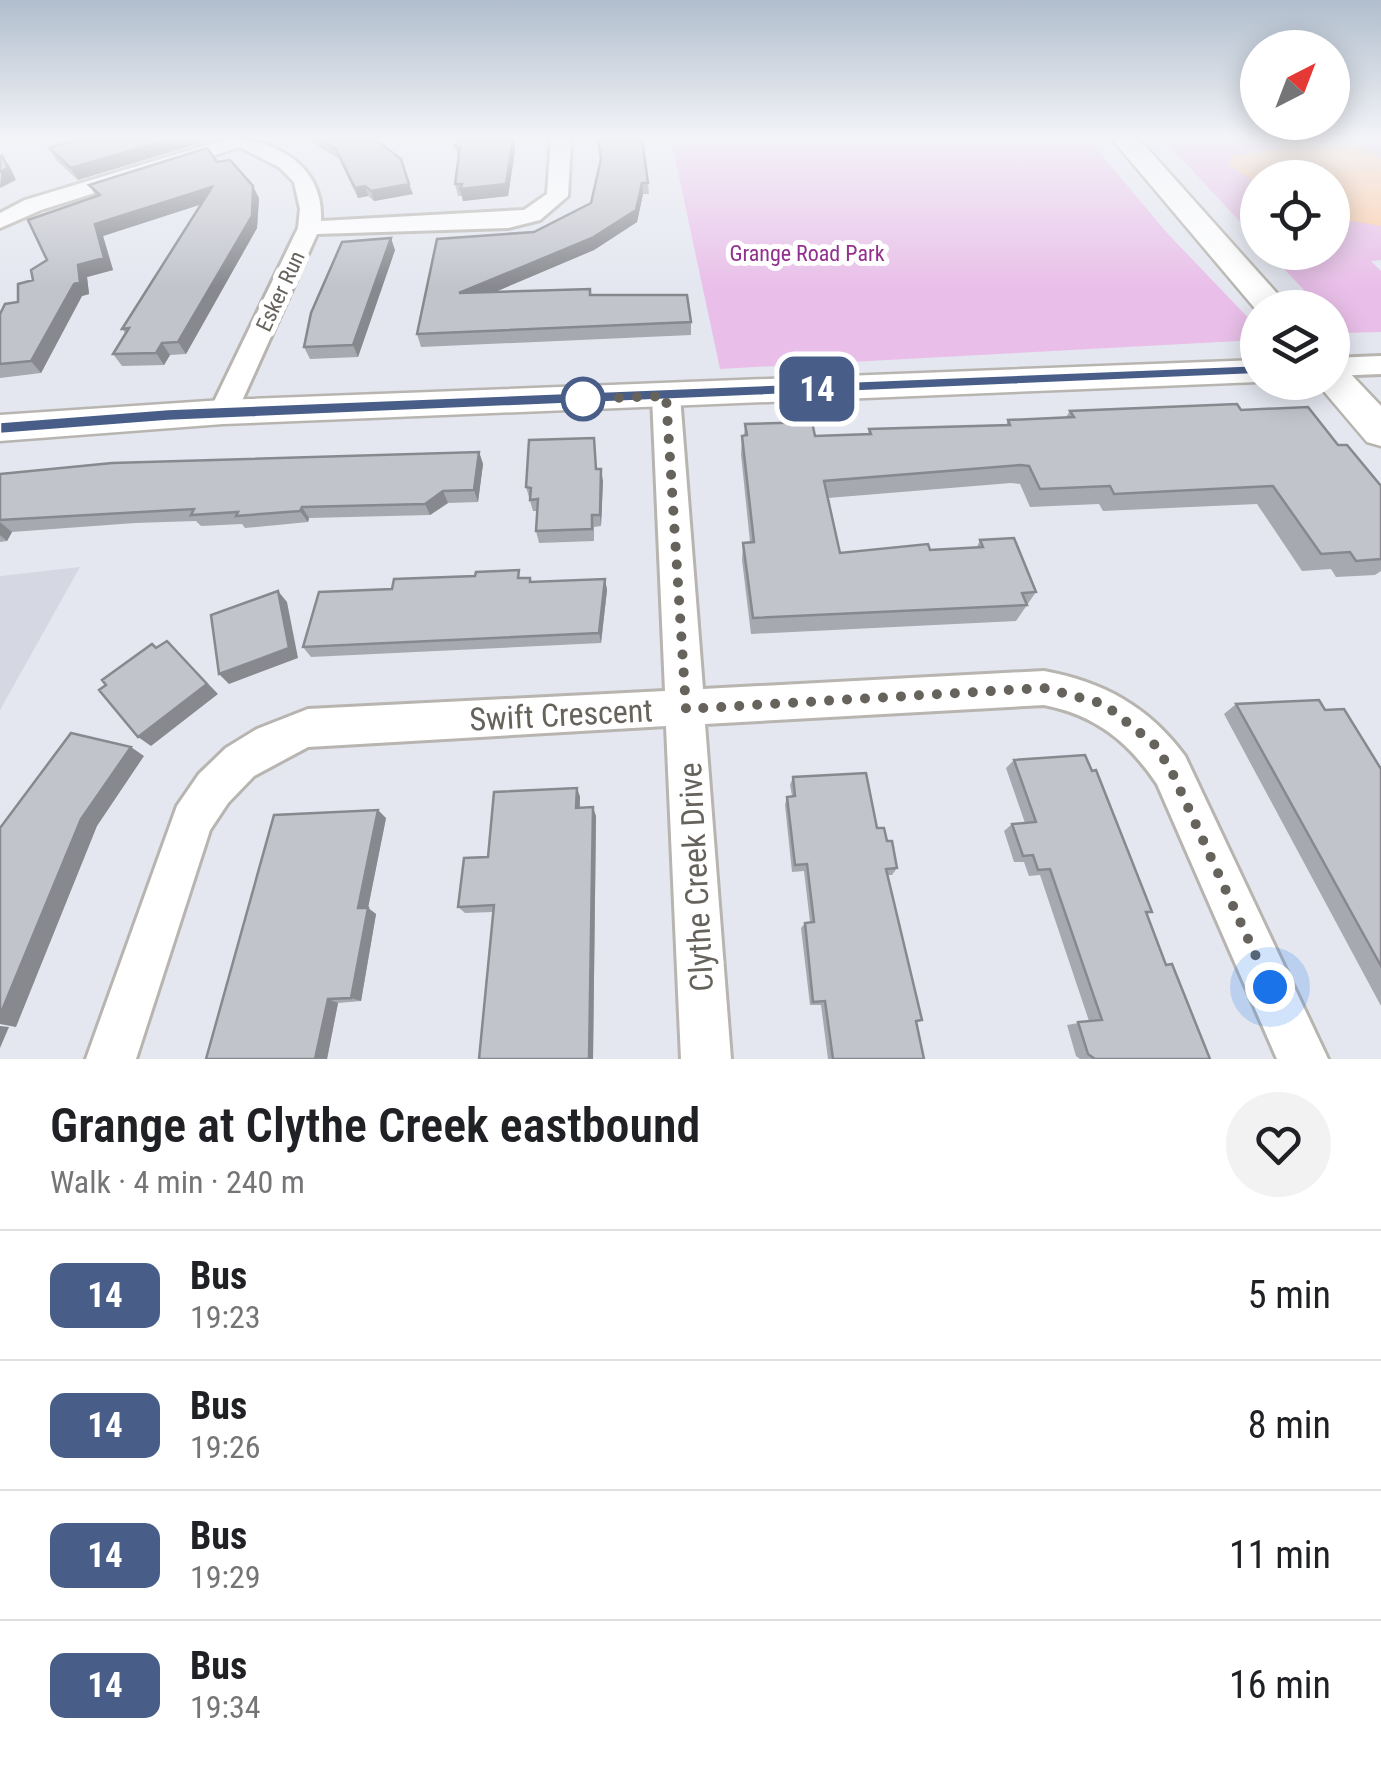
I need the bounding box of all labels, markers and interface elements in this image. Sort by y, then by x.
north arrow [1240,30,1350,140]
map controls [1240,30,1350,400]
button: locate [1240,160,1350,270]
park label: Grange Road Park [729,241,885,266]
street label: Esker Run [251,247,310,335]
button: layers [1240,290,1350,400]
line badge: 14 [772,356,862,422]
text: 14 [799,369,835,410]
unlabelled marker [562,378,604,420]
street label: Swift Crescent [468,691,654,739]
street label: Clythe Creek Drive [671,762,721,992]
your location [1245,962,1295,1012]
button: heart [1226,1092,1331,1197]
text: Grange at Clythe Creek eastbound [50,1097,700,1154]
text: Walk · 4 min · 240 m [50,1163,305,1201]
text: Bus [190,1254,247,1298]
text: 5 min [1248,1273,1331,1317]
text: 14 [87,1275,123,1316]
text: 19:23 [190,1298,261,1336]
text: Bus [190,1384,247,1428]
text: 8 min [1248,1403,1331,1447]
text: 14 [87,1405,123,1446]
text: 19:26 [190,1428,261,1466]
text: Bus [190,1514,247,1558]
text: 11 min [1229,1533,1331,1577]
text: 14 [87,1535,123,1576]
text: 19:29 [190,1558,261,1596]
text: Bus [190,1644,247,1688]
text: 16 min [1229,1663,1331,1707]
text: 14 [87,1665,123,1706]
text: 19:34 [190,1688,261,1726]

